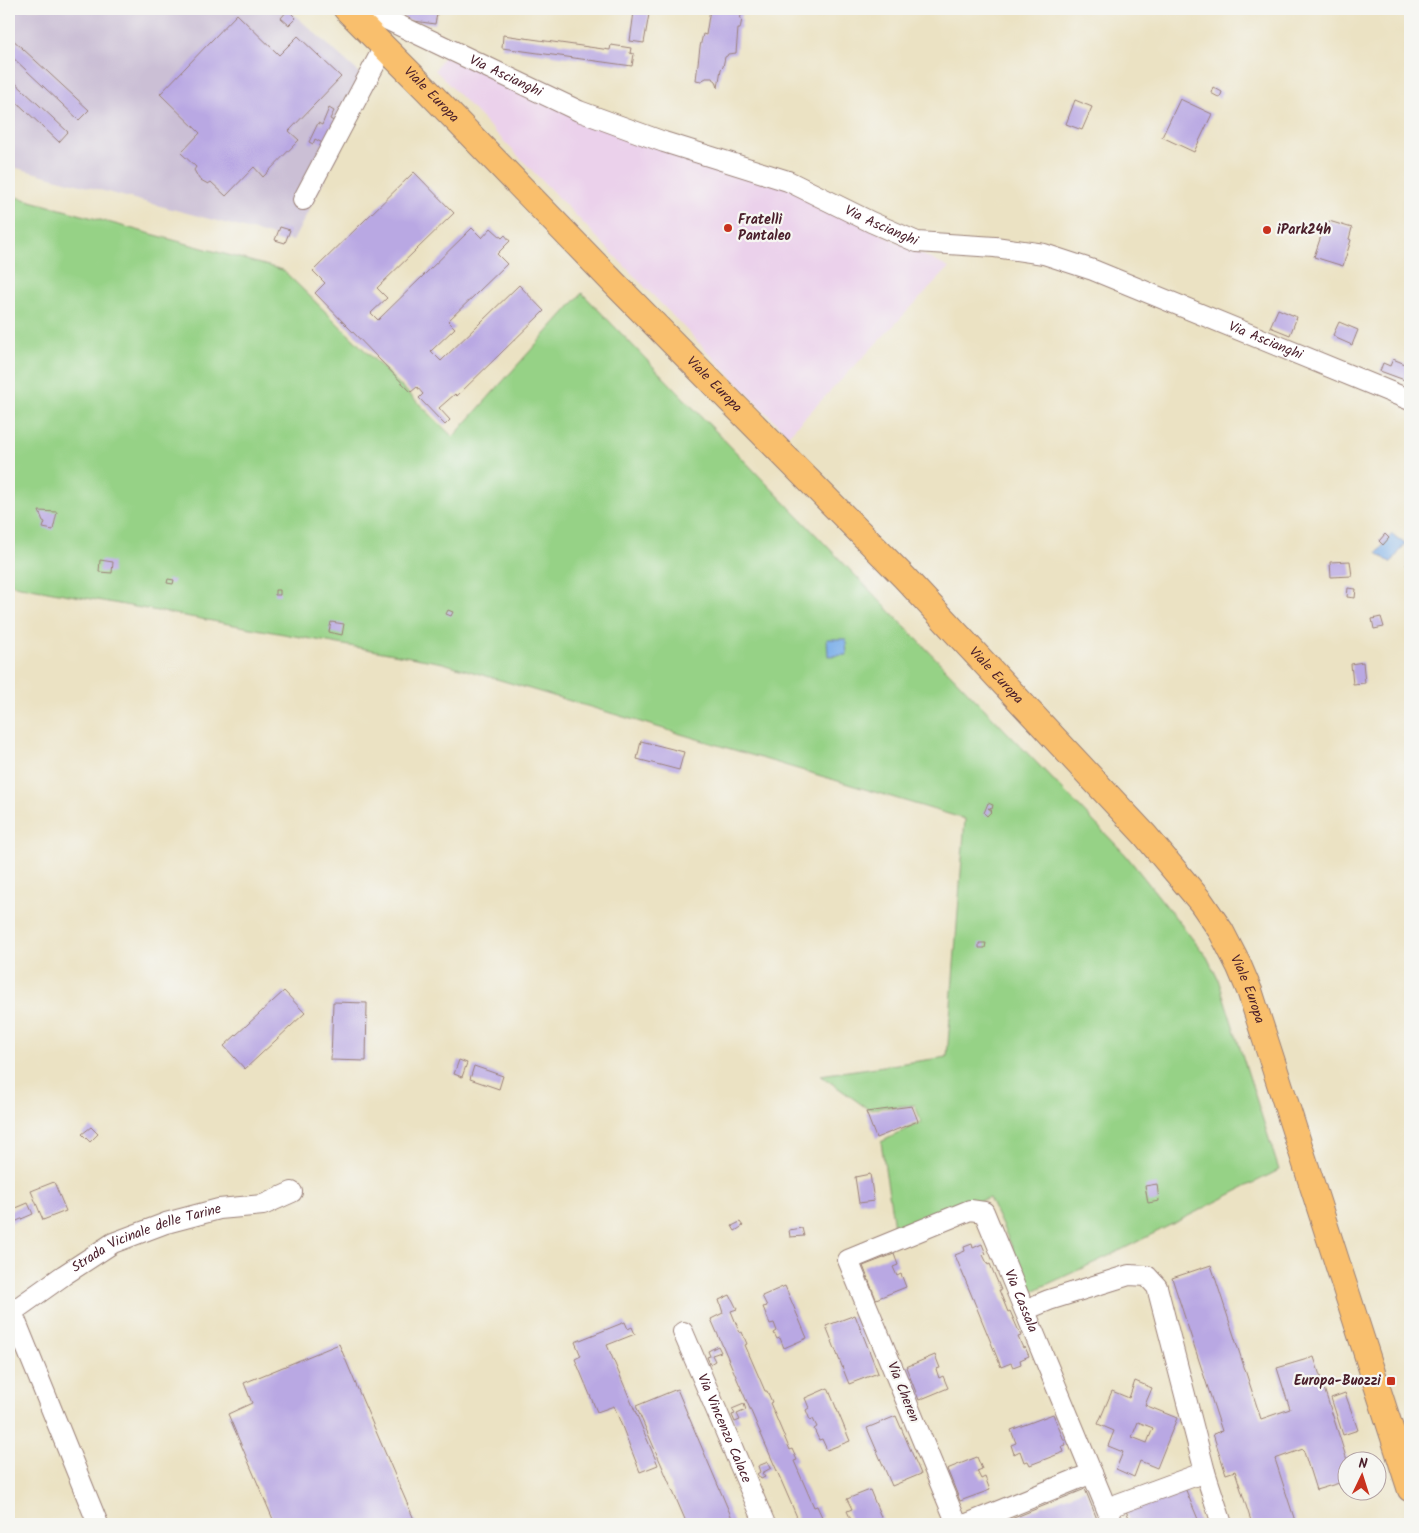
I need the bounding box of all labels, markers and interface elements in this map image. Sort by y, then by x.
street label: Via Ascianghi [466,49,547,103]
street label: Viale Europa [398,61,464,128]
street label: Via Ascianghi [841,200,922,252]
place label: Fratelli Pantaleo [738,209,792,247]
place label: iPark24h [1277,219,1331,241]
marker: Fratelli Pantaleo [722,222,734,234]
marker: iPark24h [1261,224,1273,236]
street label: Via Ascianghi [1225,316,1307,366]
street label: Viale Europa [681,351,747,418]
street label: Viale Europa [963,642,1029,709]
street label: Viale Europa [1224,951,1270,1026]
street label: Strada Vicinale delle Tarine [67,1198,224,1278]
street label: Via Cassala [998,1266,1044,1336]
street label: Via Cheren [881,1358,925,1426]
street label: Via Vincenzo Calace [691,1370,758,1487]
place label: Europa-Buozzi [1294,1370,1381,1392]
marker: Europa-Buozzi [1385,1375,1397,1387]
north arrow [1336,1450,1386,1500]
text: N [1358,1453,1368,1475]

